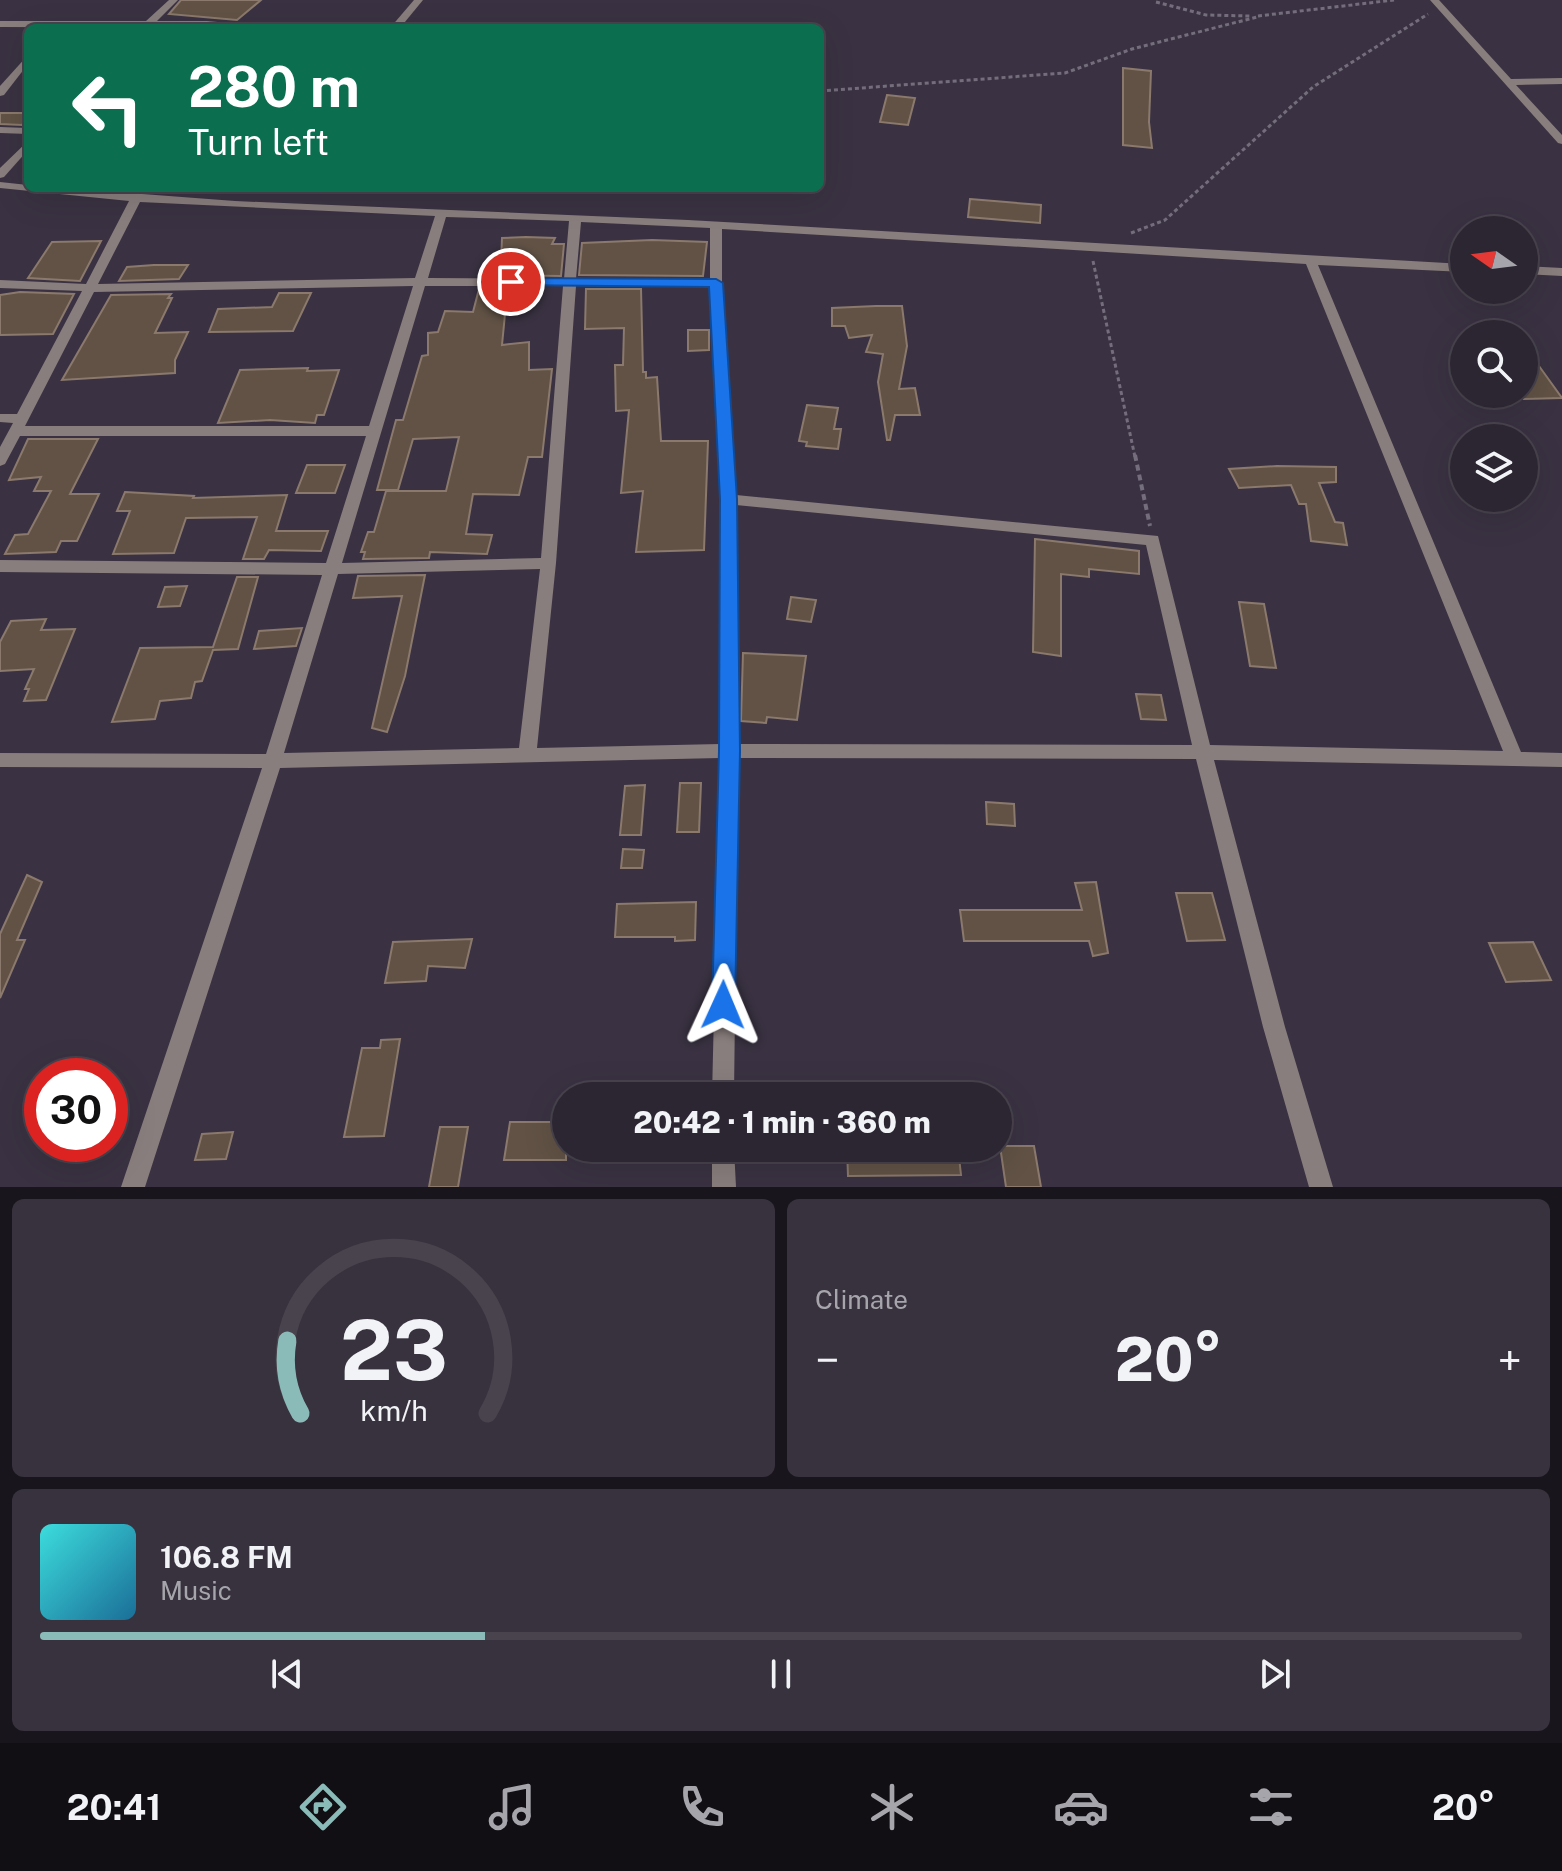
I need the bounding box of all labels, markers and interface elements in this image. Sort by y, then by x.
text: 280 m [188,54,360,120]
icon: left [56,56,160,160]
text: Turn left [188,121,329,163]
north arrow [1450,216,1538,304]
map controls [1450,216,1538,512]
pin [477,248,545,316]
icon: arrive [489,260,533,304]
button: search [1450,320,1538,408]
button: layers [1450,424,1538,512]
position arrow [681,963,765,1047]
speed limit sign: 30 [24,1058,128,1162]
text: 20:42 · 1 min · 360 m [633,1104,931,1140]
text: Climate [815,1284,908,1315]
text: 23 [339,1301,448,1399]
text: 20° [1115,1324,1222,1395]
text: − [815,1334,839,1386]
text: + [1498,1334,1522,1386]
text: km/h [360,1394,427,1427]
text: 106.8 FM [160,1539,293,1575]
text: Music [160,1575,232,1606]
icon: previous [265,1652,309,1696]
icon: pause [759,1652,803,1696]
icon: next [1253,1652,1297,1696]
icon: directions [295,1779,351,1835]
icon: music [484,1779,540,1835]
icon: phone [674,1779,730,1835]
icon: climate [864,1779,920,1835]
icon: car [1053,1779,1109,1835]
icon: filters [1243,1779,1299,1835]
text: 20:41 [67,1786,161,1828]
text: 20° [1432,1786,1495,1828]

